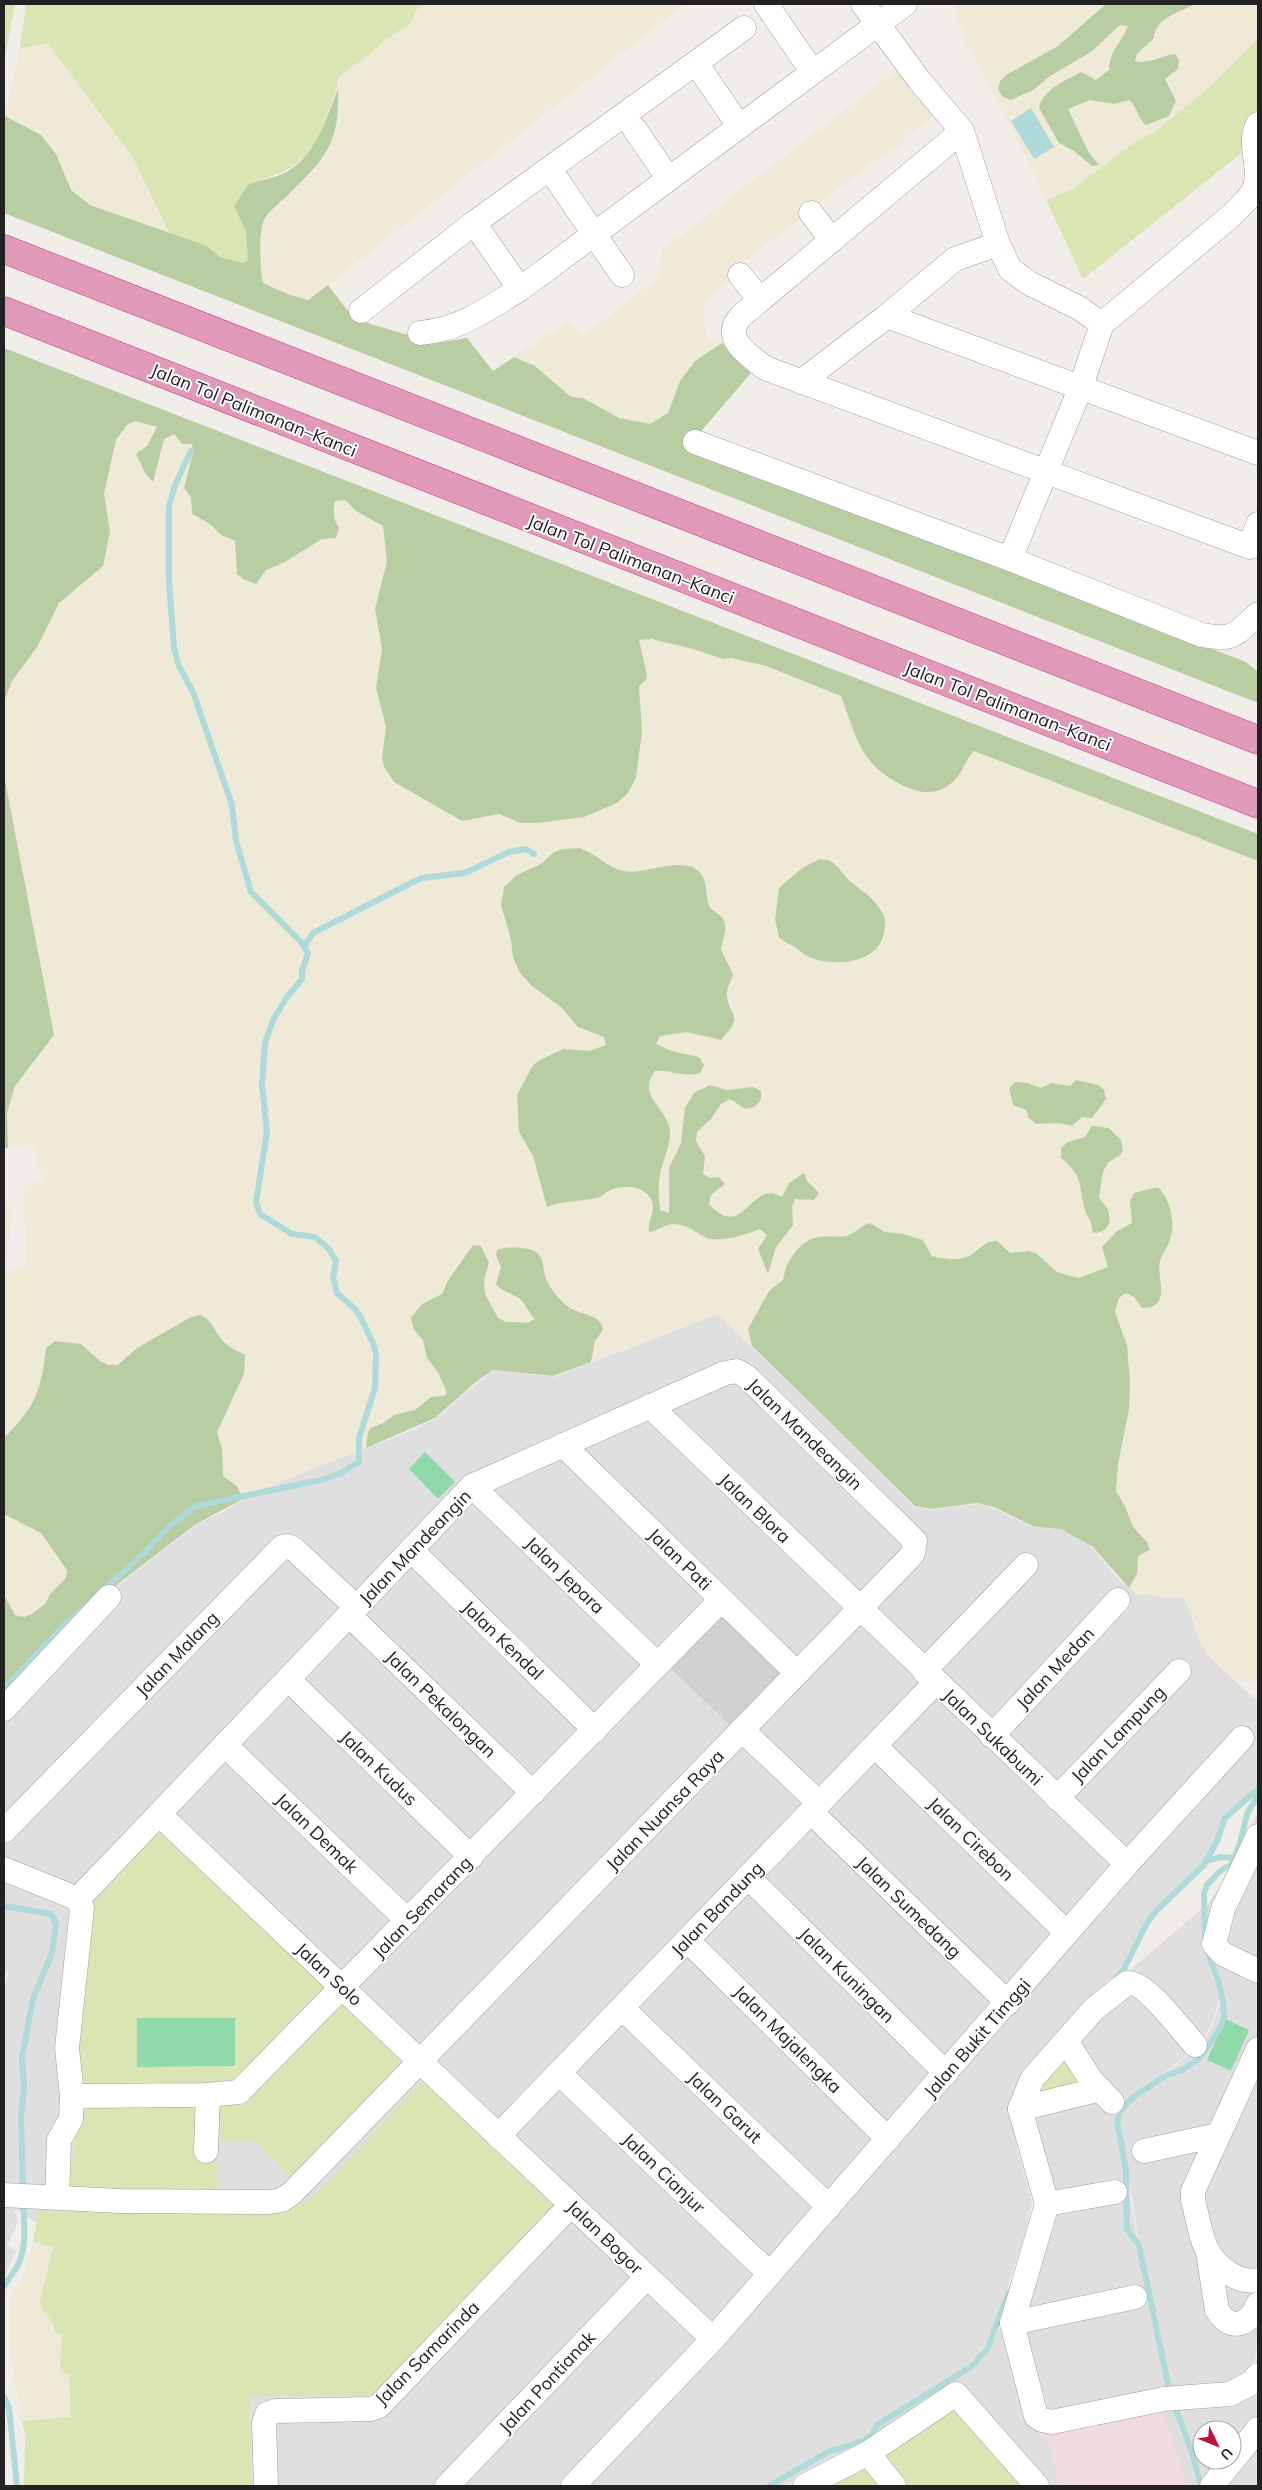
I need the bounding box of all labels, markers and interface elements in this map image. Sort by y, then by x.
street label: Jalan Tol Palimanan–Kanci [148,358,360,462]
street label: Jalan Tol Palimanan–Kanci [524,509,738,609]
street label: Jalan Tol Palimanan–Kanci [901,656,1115,756]
street label: Jalan Mandeangin [743,1373,867,1495]
street label: Jalan Blora [714,1468,796,1548]
street label: Jalan Mandeangin [354,1485,476,1609]
street label: Jalan Pati [643,1523,717,1595]
street label: Jalan Jepara [520,1531,610,1619]
street label: Jalan Kendal [457,1595,549,1685]
street label: Jalan Malang [131,1607,223,1701]
street label: Jalan Medan [1011,1622,1099,1714]
street label: Jalan Pekalongan [381,1645,501,1763]
street label: Jalan Lampung [1066,1681,1170,1787]
street label: Jalan Sukabumi [938,1684,1048,1790]
street label: Jalan Kudus [335,1725,423,1811]
street label: Jalan Nuansa Raya [601,1744,729,1876]
street label: Jalan Demak [271,1788,364,1879]
street label: Jalan Cirebon [923,1792,1019,1886]
street label: Jalan Semarang [367,1851,477,1963]
street label: Jalan Sumedang [852,1851,966,1963]
street label: Jalan Bandung [666,1857,768,1961]
street label: Jalan Kuningan [794,1922,900,2028]
street label: Jalan Solo [291,1937,367,2011]
street label: Jalan Bukit Timggi [919,1973,1035,2103]
street label: Jalan Majalengka [729,1980,847,2098]
street label: Jalan Garut [683,2066,767,2148]
street label: Jalan Cianjur [618,2128,711,2218]
street label: Jalan Bogor [562,2195,648,2279]
street label: Jalan Samarinda [370,2296,484,2410]
street label: Jalan Pontianak [494,2326,601,2438]
north arrow [1192,2420,1242,2470]
text: U [1216,2444,1237,2464]

